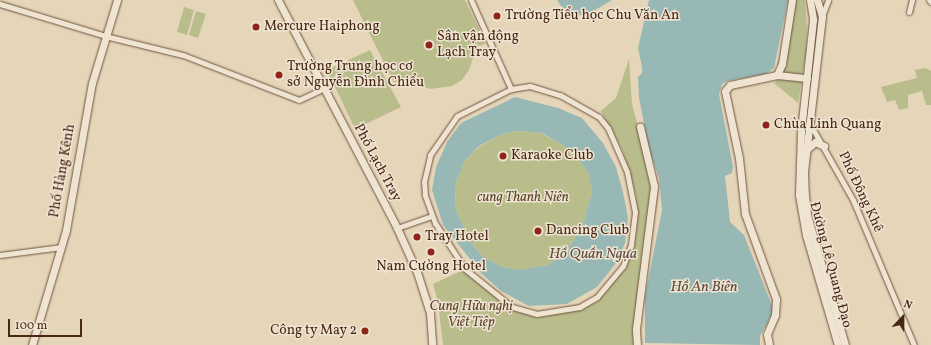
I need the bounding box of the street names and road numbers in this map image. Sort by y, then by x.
street label: Phố Lạch Tray [349,121,405,205]
street label: Phố Hàng Kênh [46,123,80,219]
street label: Phố Đông Khê [834,149,886,235]
street label: Đường Lê Quang Đạo [805,200,855,330]

